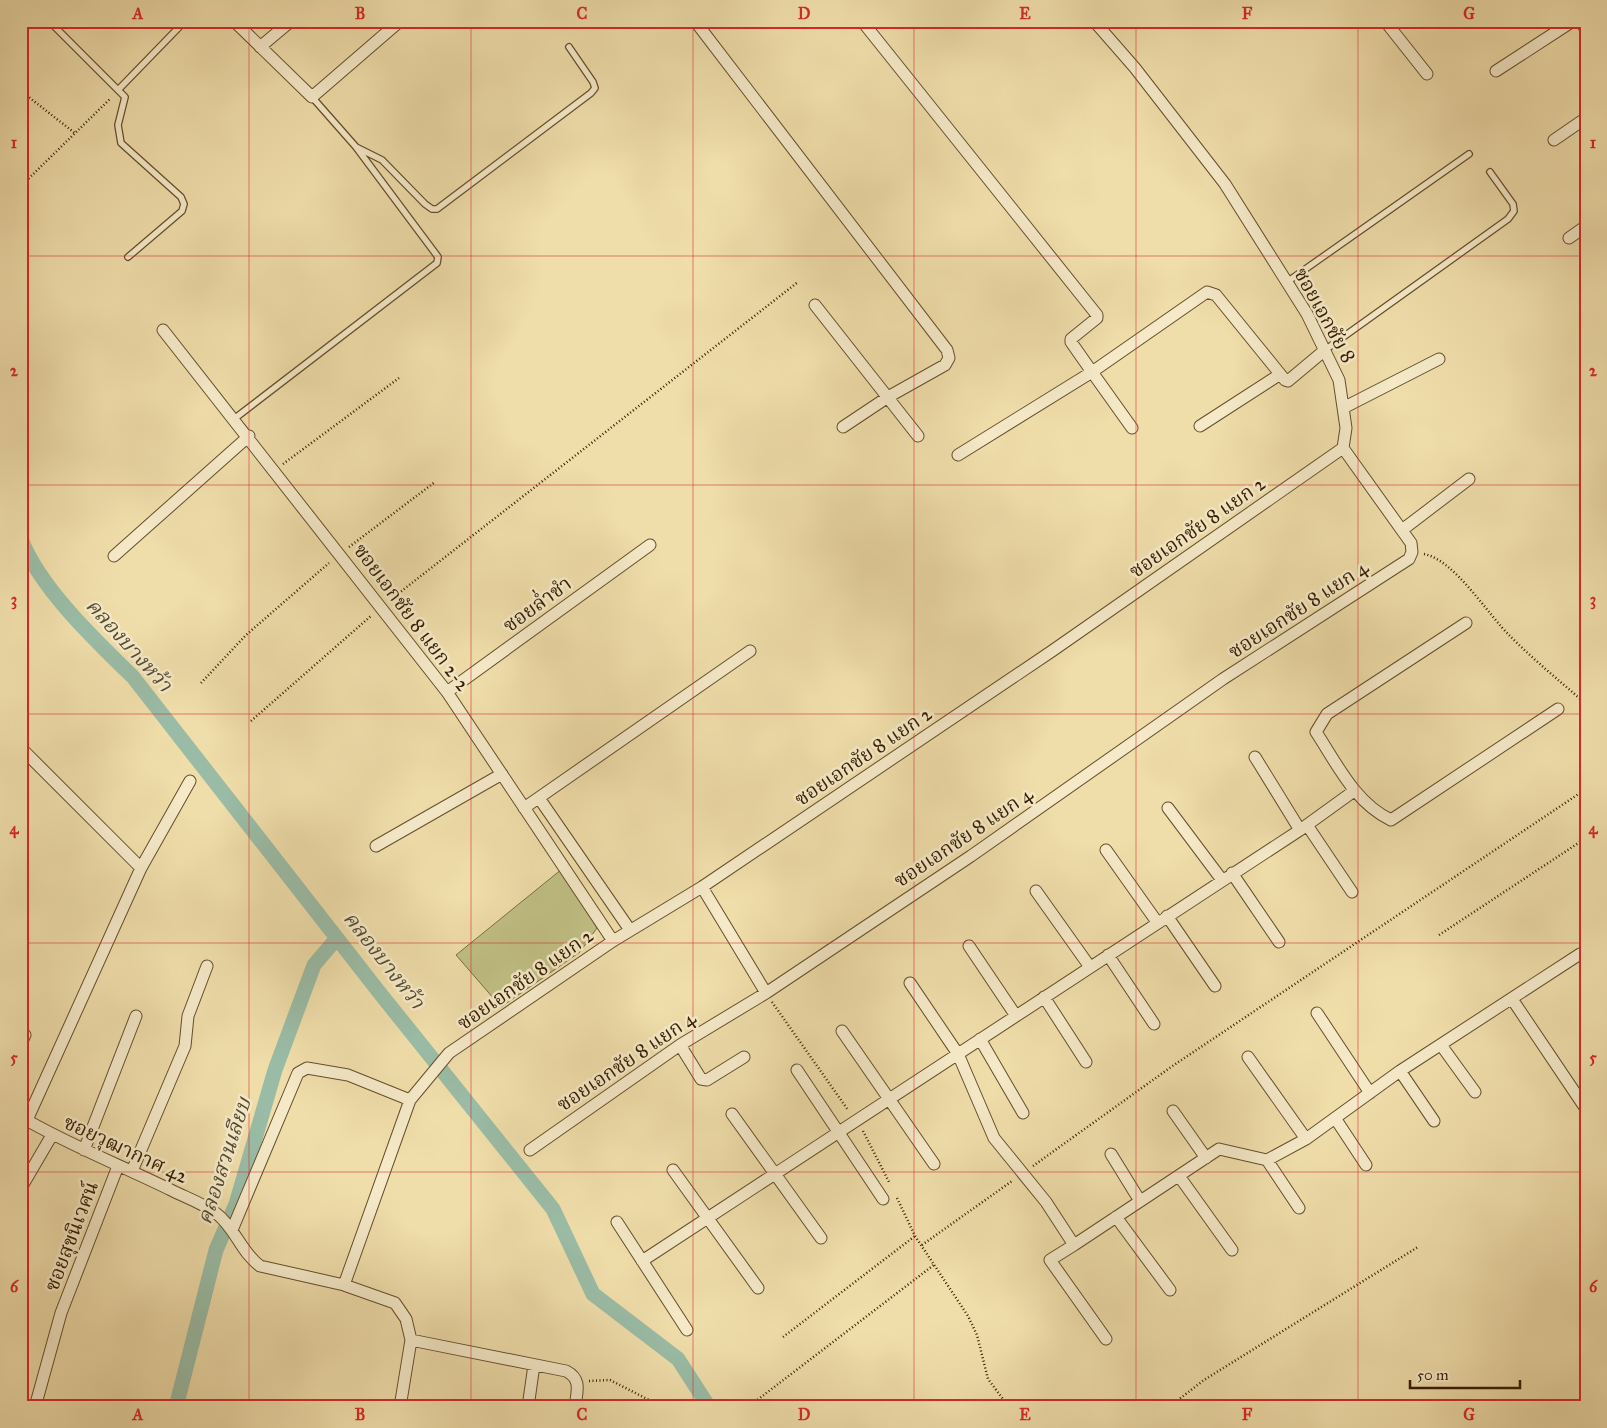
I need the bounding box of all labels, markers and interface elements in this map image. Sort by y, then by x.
text: A [132,4,144,23]
text: B [355,4,365,23]
text: C [577,4,588,23]
text: D [798,4,811,23]
text: E [1019,4,1031,23]
text: F [1242,4,1253,23]
text: G [1463,4,1475,23]
text: 1 [11,133,18,152]
text: 1 [1590,133,1597,152]
street label: ซอยเอกชัย 8 [1289,263,1361,367]
text: 2 [10,361,19,380]
text: 2 [1589,361,1598,380]
street label: ซอยเอกชัย 8 แยก 2 [1124,471,1270,583]
street label: ซอยเอกชัย 8 แยก 2-2 [349,538,475,696]
street label: ซอยเอกชัย 8 แยก 4 [1224,554,1373,663]
street label: ซอยล่ำชำ [496,569,576,637]
text: 3 [11,590,17,610]
text: 3 [1590,590,1596,610]
water label: คลองบางหว้า [80,593,178,698]
street label: ซอยเอกชัย 8 แยก 2 [790,701,936,811]
street label: ซอยเอกชัย 8 แยก 4 [889,781,1037,892]
text: 4 [10,819,20,839]
text: 4 [1589,819,1599,839]
water label: คลองบางหว้า [338,906,431,1015]
street label: ซอยเอกชัย 8 แยก 2 [452,923,598,1035]
street label: ซอยเอกชัย 8 แยก 4 [552,1005,700,1116]
text: 5 [10,1048,18,1067]
text: 5 [1589,1048,1597,1067]
water label: คลองสวนเลียบ [191,1093,257,1228]
street label: ซอยวุฒากาศ 42 [60,1110,192,1189]
street label: ซอยสุขนิเวศน์ [39,1178,104,1295]
text: 6 [10,1277,19,1296]
text: 6 [1589,1277,1598,1296]
scale bar [1410,1358,1520,1390]
text: 50 m [1417,1366,1449,1384]
text: A [132,1405,144,1424]
text: B [355,1405,365,1424]
text: C [577,1405,588,1424]
text: D [798,1405,811,1424]
text: E [1019,1405,1031,1424]
text: F [1242,1405,1253,1424]
text: G [1463,1405,1475,1424]

